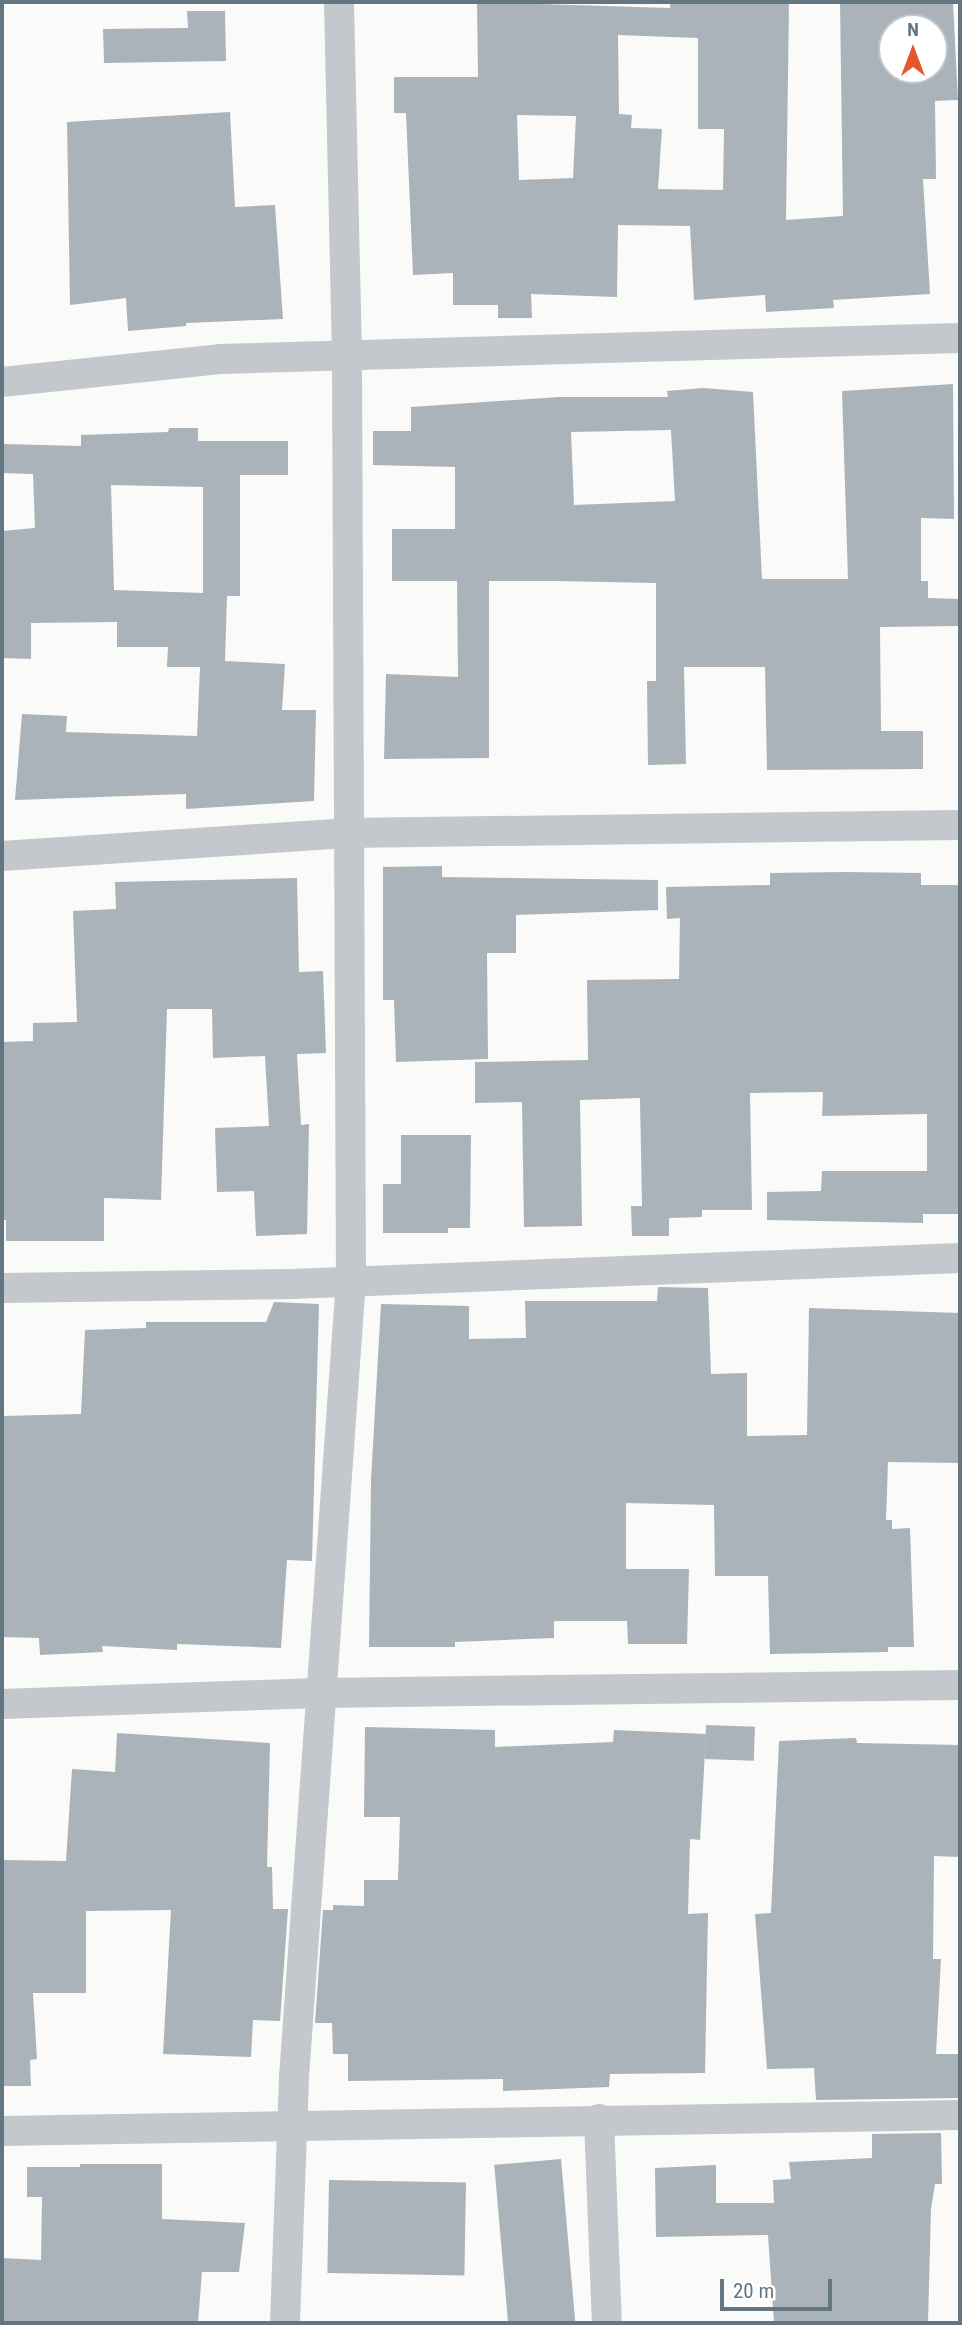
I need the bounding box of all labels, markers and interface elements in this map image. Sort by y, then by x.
north arrow [878,14,948,84]
text: N [907,18,919,41]
scale bar [724,2266,836,2310]
text: 20 m [733,2279,774,2303]

